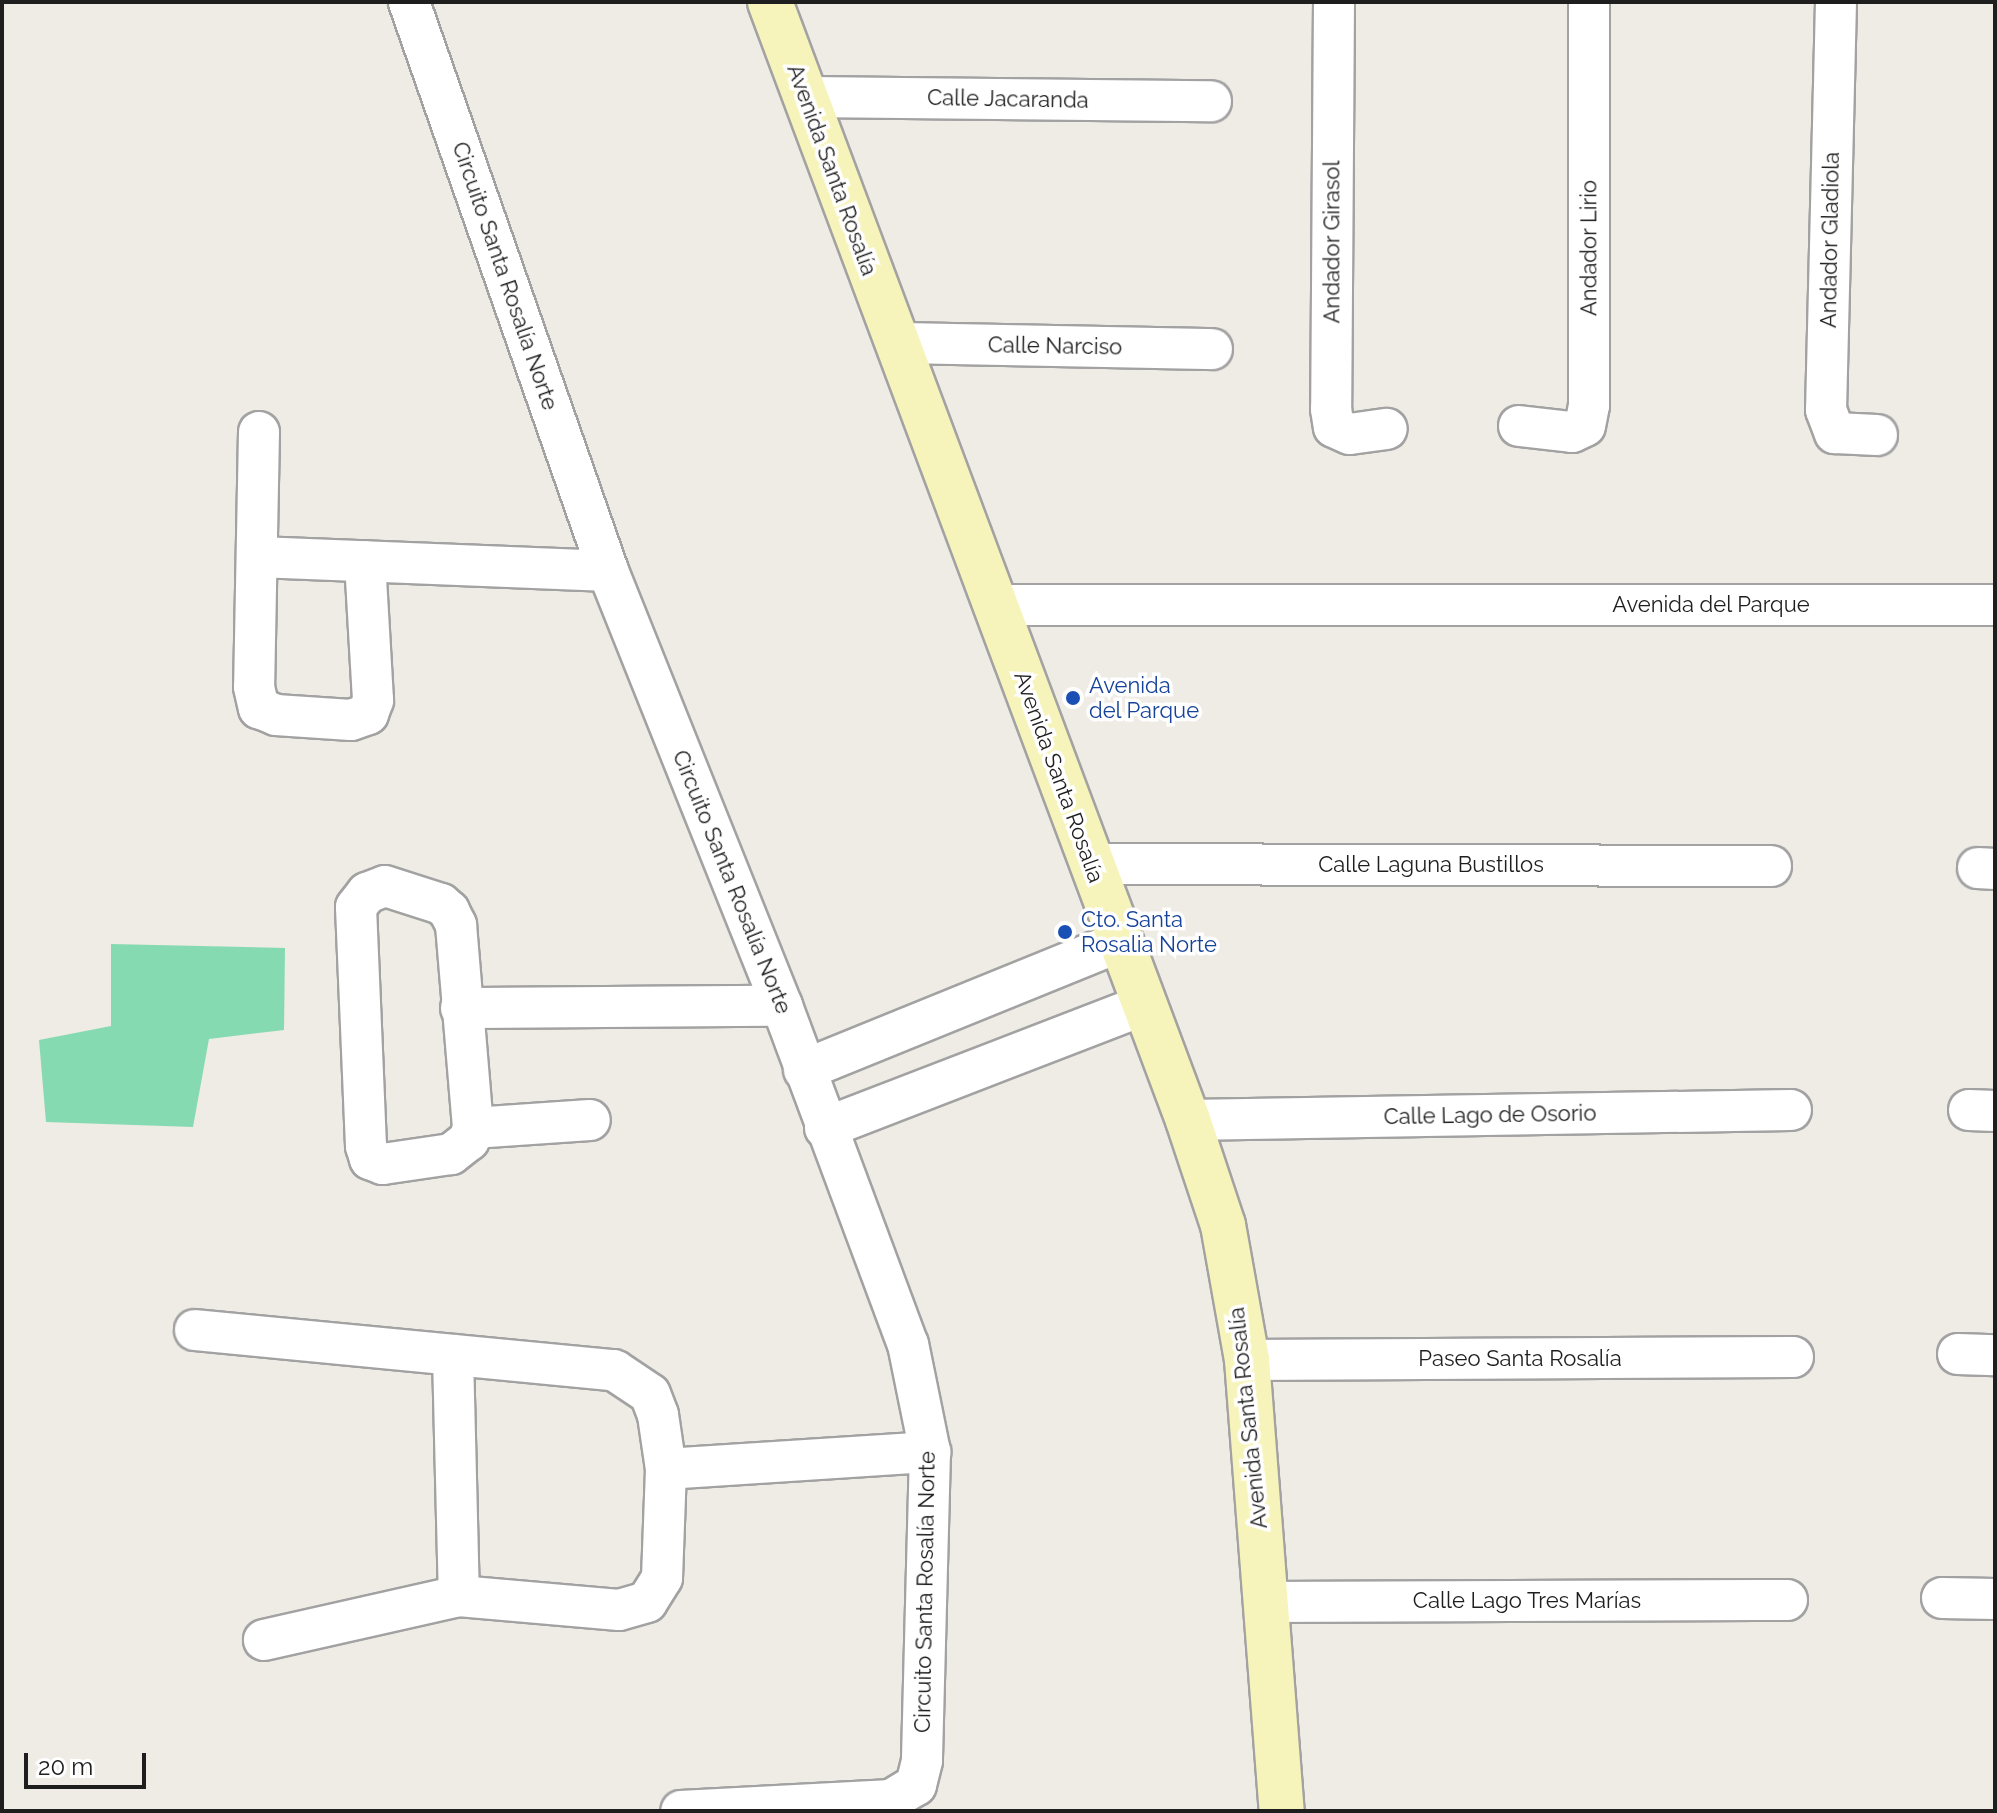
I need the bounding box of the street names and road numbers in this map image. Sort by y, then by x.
street label: Avenida Santa Rosalía [781,61,883,279]
street label: Calle Jacaranda [927,84,1089,114]
street label: Circuito Santa Rosalía Norte [447,138,563,414]
street label: Andador Gladiola [1815,151,1845,329]
street label: Andador Girasol [1319,160,1345,324]
street label: Andador Lirio [1576,180,1602,316]
street label: Calle Narciso [988,332,1122,360]
street label: Avenida del Parque [1612,592,1810,618]
street label: Avenida Santa Rosalía [1008,668,1110,886]
street label: Circuito Santa Rosalía Norte [667,746,797,1018]
street label: Calle Laguna Bustillos [1318,852,1544,878]
street label: Calle Lago de Osorio [1383,1100,1597,1130]
street label: Avenida Santa Rosalía [1223,1306,1273,1530]
street label: Paseo Santa Rosalía [1418,1346,1622,1372]
street label: Circuito Santa Rosalía Norte [909,1451,941,1733]
street label: Calle Lago Tres Marías [1413,1588,1641,1614]

